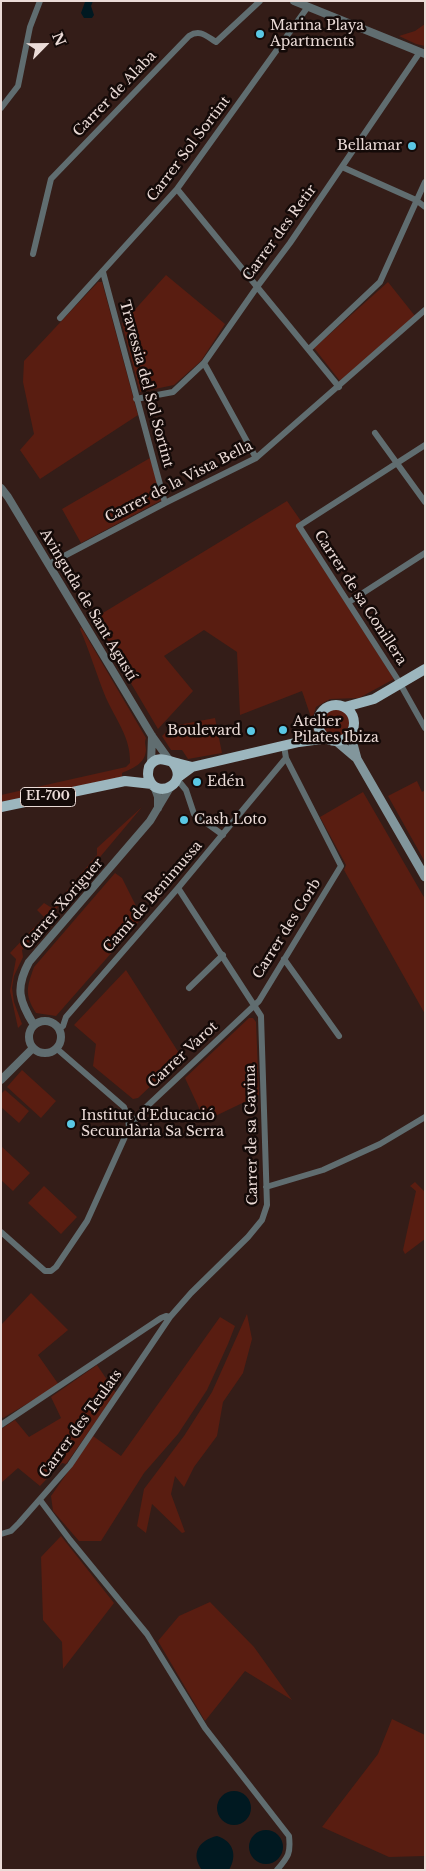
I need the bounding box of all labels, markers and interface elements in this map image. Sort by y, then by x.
place label: Marina Playa Apartments [270,18,364,50]
north arrow [20,20,70,70]
marker: Marina Playa Apartments [254,28,266,40]
text: N [48,30,70,49]
street label: Carrer de Alaba [70,48,160,140]
street label: Carrer Sol Sortint [144,93,234,205]
place label: Bellamar [337,138,402,154]
marker: Bellamar [406,140,418,152]
street label: Carrer des Retir [240,182,320,284]
street label: Travessia del Sol Sortint [116,298,176,470]
street label: Carrer de la Vista Bella [102,437,256,527]
street label: Avinguda de Sant Agustí [36,526,140,684]
street label: Carrer de sa Conillera [310,528,410,668]
place label: Atelier Pilates Ibiza [293,714,379,746]
place label: Boulevard [167,723,241,739]
marker: Atelier Pilates Ibiza [277,724,289,736]
marker: Boulevard [245,725,257,737]
place label: Edén [207,774,244,790]
marker: Edén [191,776,203,788]
road number: EI-700 [20,788,76,806]
place label: Cash Loto [194,812,267,828]
marker: Cash Loto [178,814,190,826]
street label: Camí de Benimussa [100,838,206,956]
street label: Carrer Xoriguer [19,855,107,953]
street label: Carrer des Corb [249,876,325,982]
street label: Carrer Varot [145,1018,221,1092]
street label: Carrer de sa Gavina [242,1064,262,1206]
place label: Institut d'Educació Secundària Sa Serra [81,1108,224,1140]
marker: Institut d'Educació Secundària Sa Serra [65,1118,77,1130]
street label: Carrer des Teulats [36,1367,126,1481]

